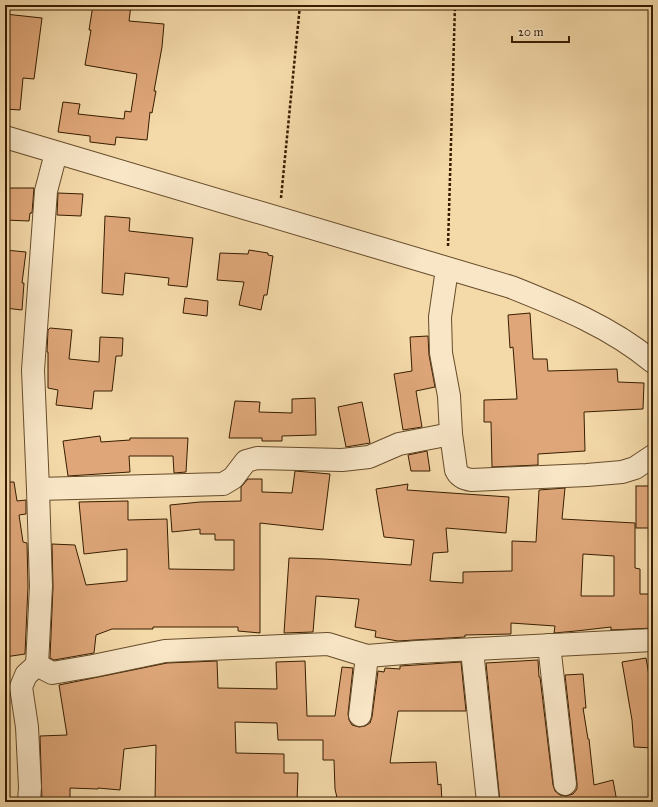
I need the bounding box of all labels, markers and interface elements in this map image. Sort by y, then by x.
scale bar [512,18,569,44]
text: 20 m [518,25,544,39]

